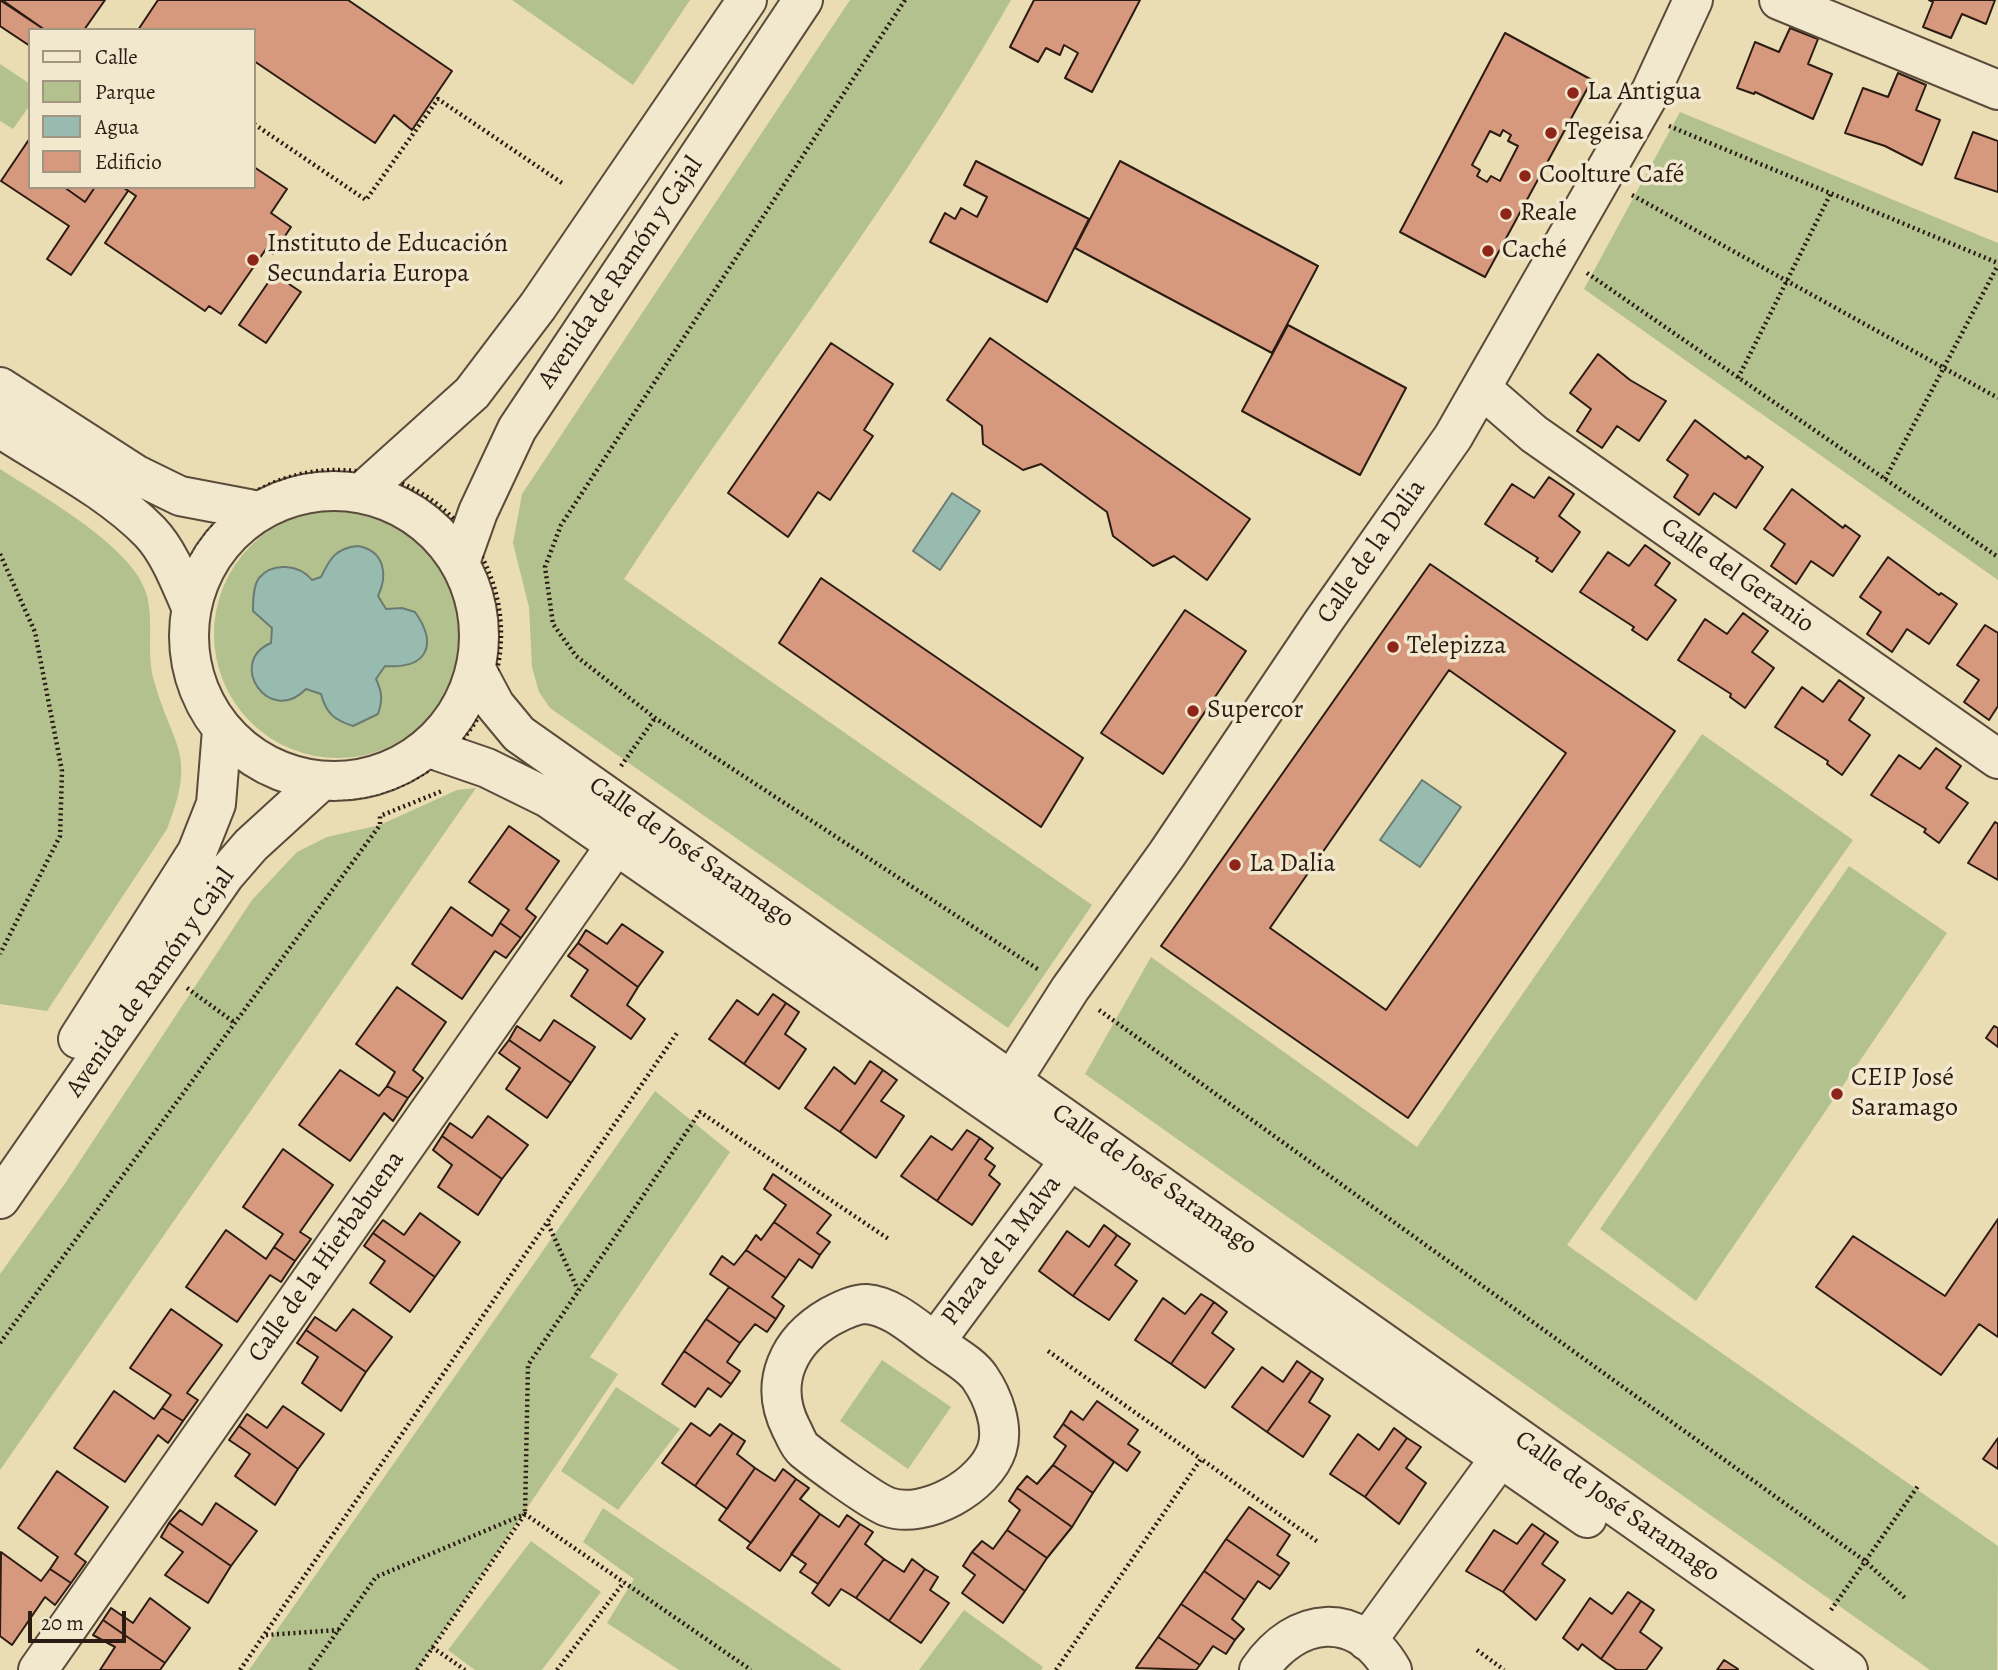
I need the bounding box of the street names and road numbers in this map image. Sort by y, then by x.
street label: Avenida de Ramón y Cajal [532,151,710,395]
street label: Calle de la Dalia [1311,474,1433,630]
street label: Calle del Geranio [1654,512,1820,640]
street label: Calle de José Saramago [582,770,800,936]
street label: Avenida de Ramón y Cajal [60,862,242,1104]
street label: Calle de José Saramago [1045,1097,1263,1263]
street label: Calle de la Hierbabuena [242,1145,412,1369]
street label: Plaza de la Malva [935,1170,1069,1332]
street label: Calle de José Saramago [1508,1424,1726,1590]

